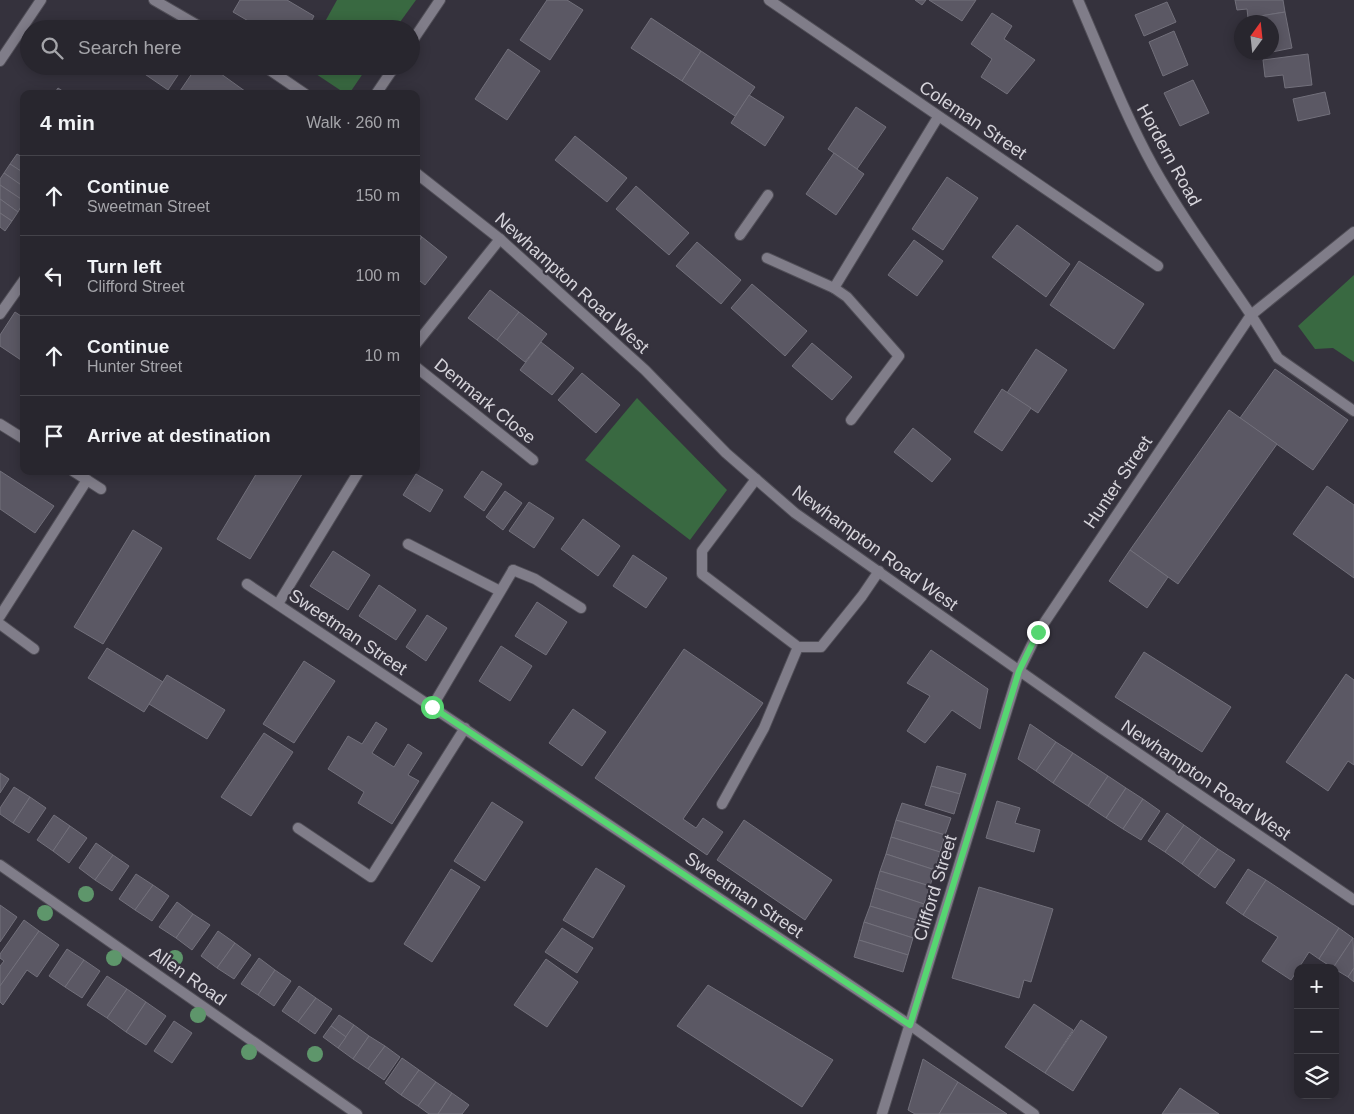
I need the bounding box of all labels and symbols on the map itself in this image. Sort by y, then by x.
north arrow [1234,15,1279,60]
street label: Coleman Street [916,77,1030,163]
street label: Hordern Road [1133,101,1205,209]
street label: Newhampton Road West [491,209,653,357]
street label: Denmark Close [431,354,539,448]
street label: Hunter Street [1080,432,1156,532]
street label: Newhampton Road West [788,481,962,615]
street label: Sweetman Street [285,585,411,679]
route end [1027,621,1050,644]
route start [421,696,444,719]
street label: Newhampton Road West [1118,716,1294,844]
street label: Clifford Street [909,833,961,943]
street label: Sweetman Street [681,848,807,942]
street label: Allen Road [146,943,230,1009]

